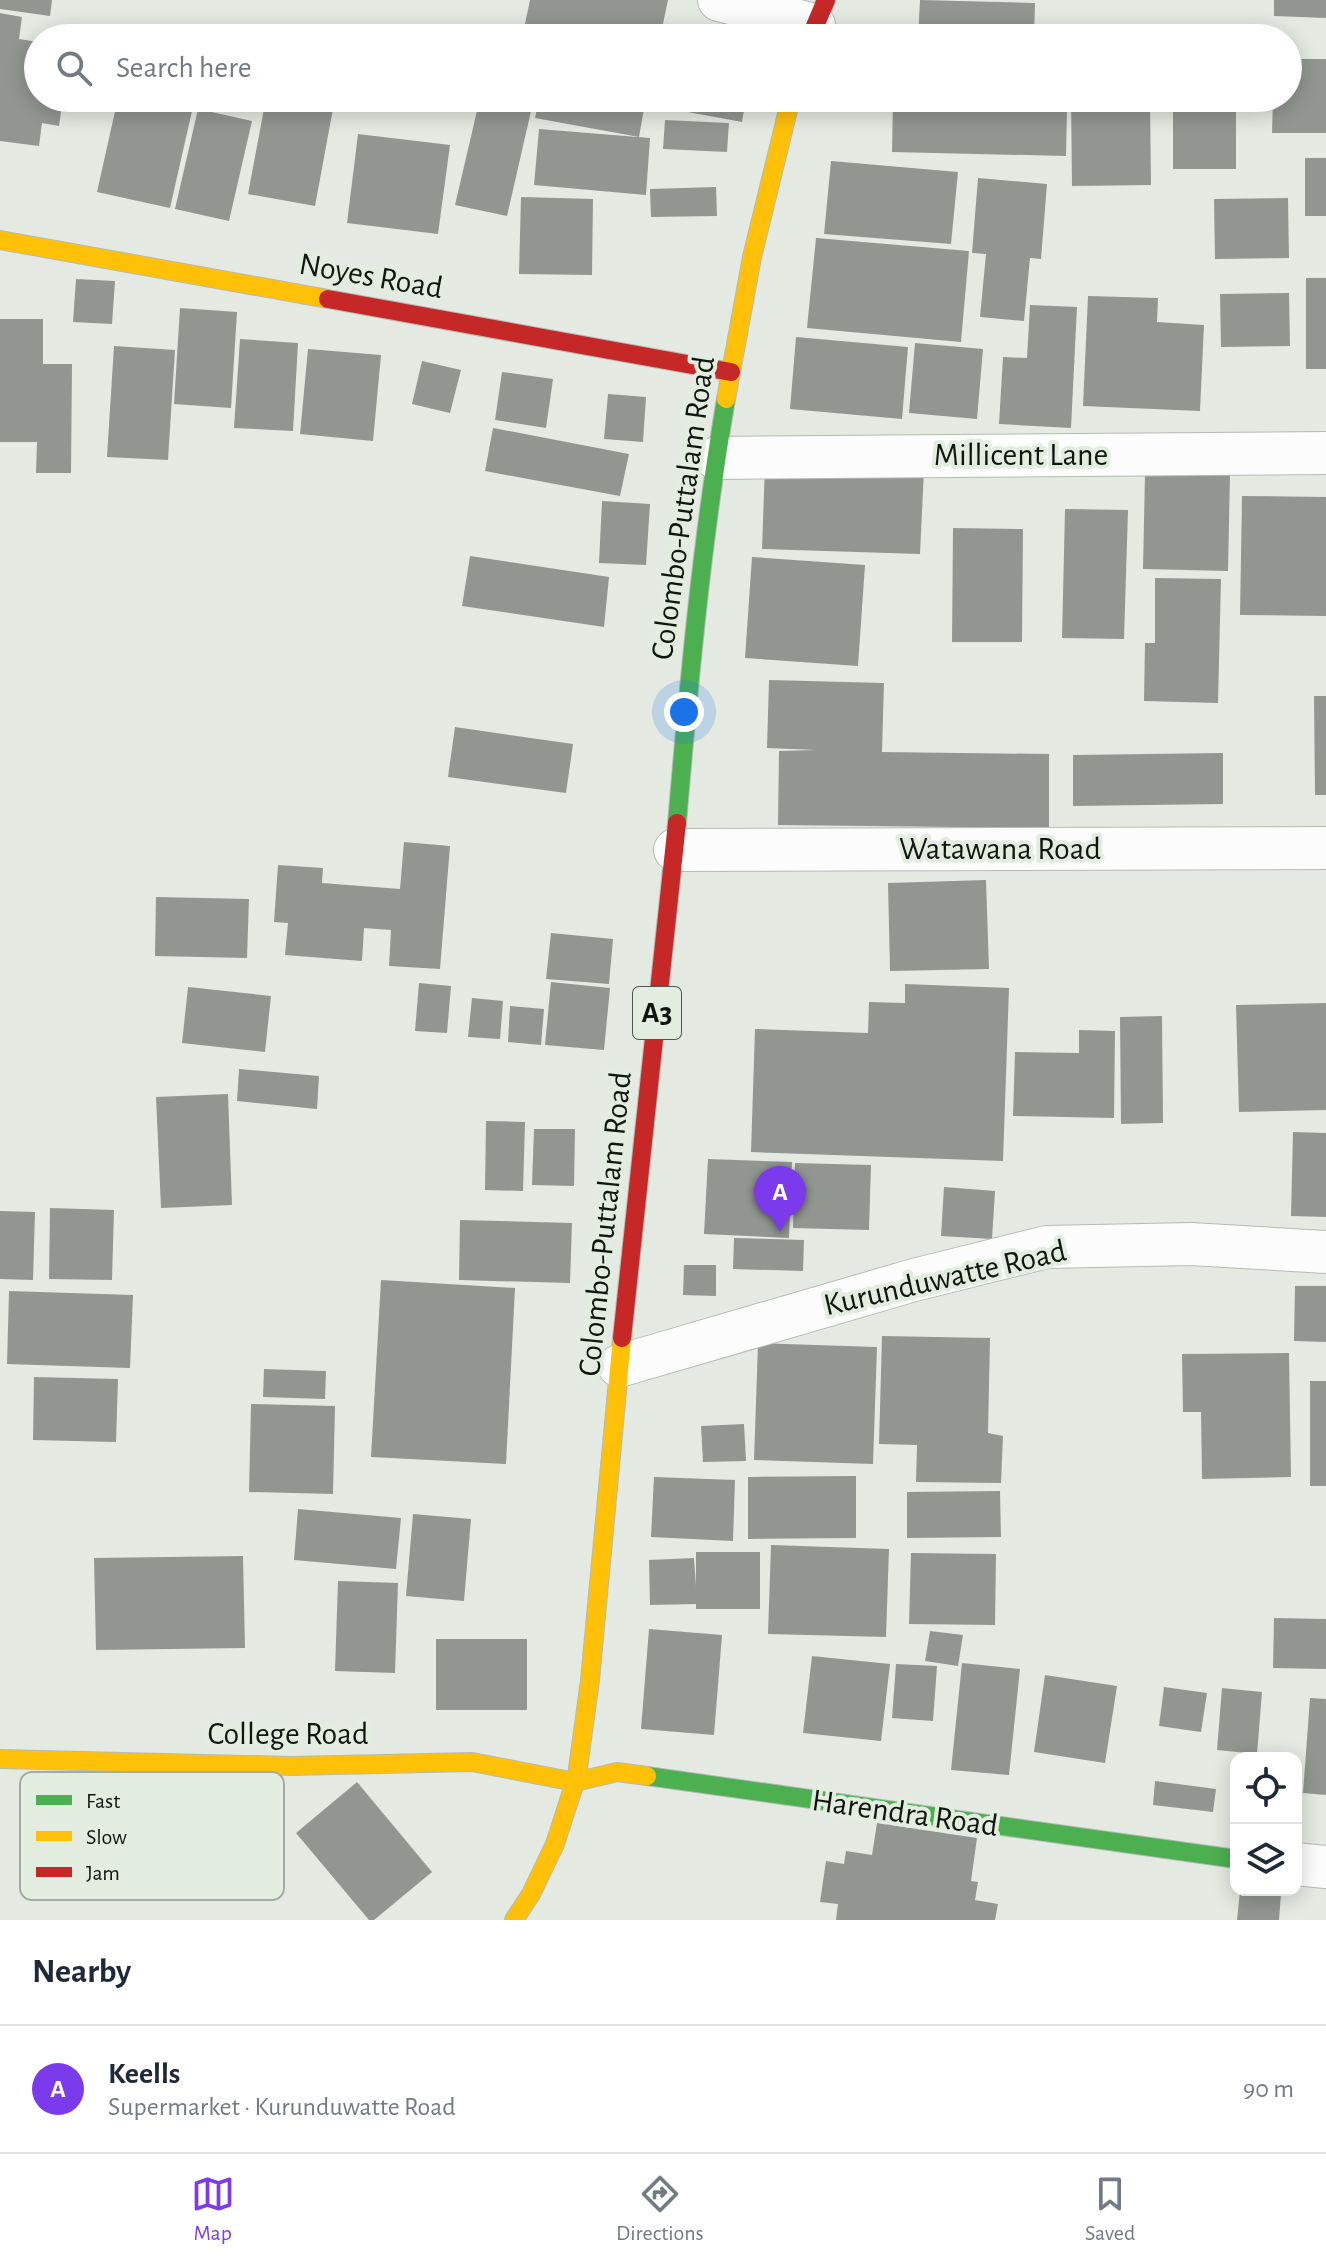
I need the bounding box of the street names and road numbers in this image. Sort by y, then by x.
street label: Noyes Road [297,248,445,304]
street label: Colombo-Puttalam Road [646,354,720,662]
street label: Millicent Lane [934,439,1108,471]
street label: Watawana Road [899,833,1101,865]
road number: A3 [633,987,681,1039]
street label: Colombo-Puttalam Road [573,1070,637,1378]
street label: Kurunduwatte Road [821,1235,1069,1321]
street label: College Road [207,1718,369,1750]
street label: Harendra Road [810,1784,1000,1842]

